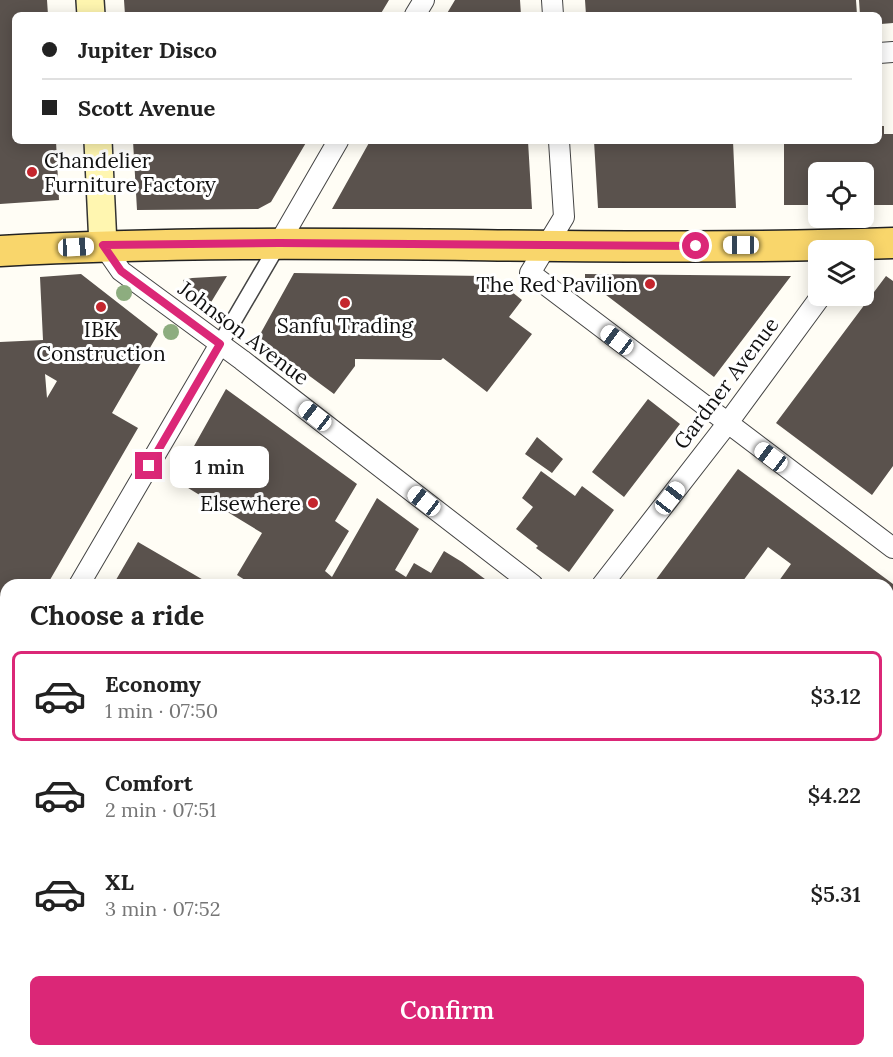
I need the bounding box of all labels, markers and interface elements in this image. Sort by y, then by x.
text: Jupiter Disco [78,36,217,64]
text: Scott Avenue [78,94,215,122]
place label: Chandelier Furniture Factory [44,147,216,198]
map controls [808,162,874,306]
button: locate [808,162,874,228]
marker: Chandelier Furniture Factory [25,165,39,179]
route start [682,232,709,259]
car [723,236,759,254]
car [58,237,94,257]
button: layers [808,240,874,306]
place label: The Red Pavilion [476,271,638,298]
street label: Johnson Avenue [172,274,315,391]
marker: The Red Pavilion [643,277,657,291]
marker: Sanfu Trading [338,296,352,310]
marker: IBK Construction [94,300,108,314]
place label: Sanfu Trading [277,312,414,339]
street label: Gardner Avenue [668,312,784,454]
place label: IBK Construction [36,316,166,367]
car [597,322,637,358]
car [295,398,335,434]
car [751,439,791,475]
callout: 1 min [170,445,269,487]
route end [135,452,162,479]
text: 1 min [194,454,245,479]
car [652,478,688,518]
car [404,483,444,519]
place label: Elsewhere [200,490,301,517]
marker: Elsewhere [306,496,320,510]
text: Choose a ride [30,598,204,632]
icon: car [33,669,87,723]
text: Economy [105,670,201,698]
text: $3.12 [811,682,861,710]
text: 1 min · 07:50 [105,698,218,723]
icon: car [33,768,87,822]
text: Comfort [105,769,193,797]
text: $4.22 [808,781,861,809]
text: 2 min · 07:51 [105,797,217,822]
icon: car [33,867,87,921]
text: XL [105,868,134,896]
text: $5.31 [810,880,861,908]
text: 3 min · 07:52 [105,896,220,921]
button: Confirm [30,976,864,1045]

